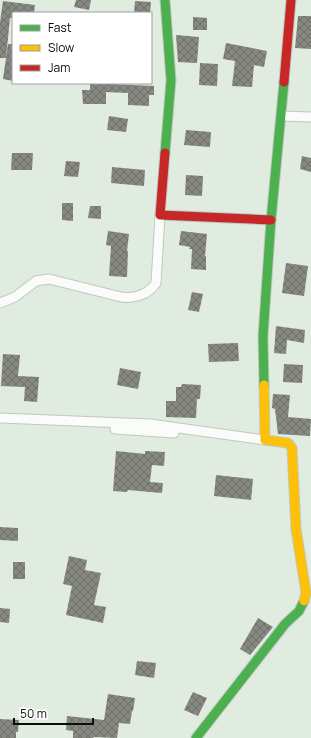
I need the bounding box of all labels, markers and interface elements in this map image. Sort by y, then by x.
legend [12,12,152,84]
text: Fast [48,19,72,36]
text: Slow [48,39,74,56]
text: Jam [48,59,70,76]
scale bar [14,700,93,726]
text: 50 m [20,705,47,722]

